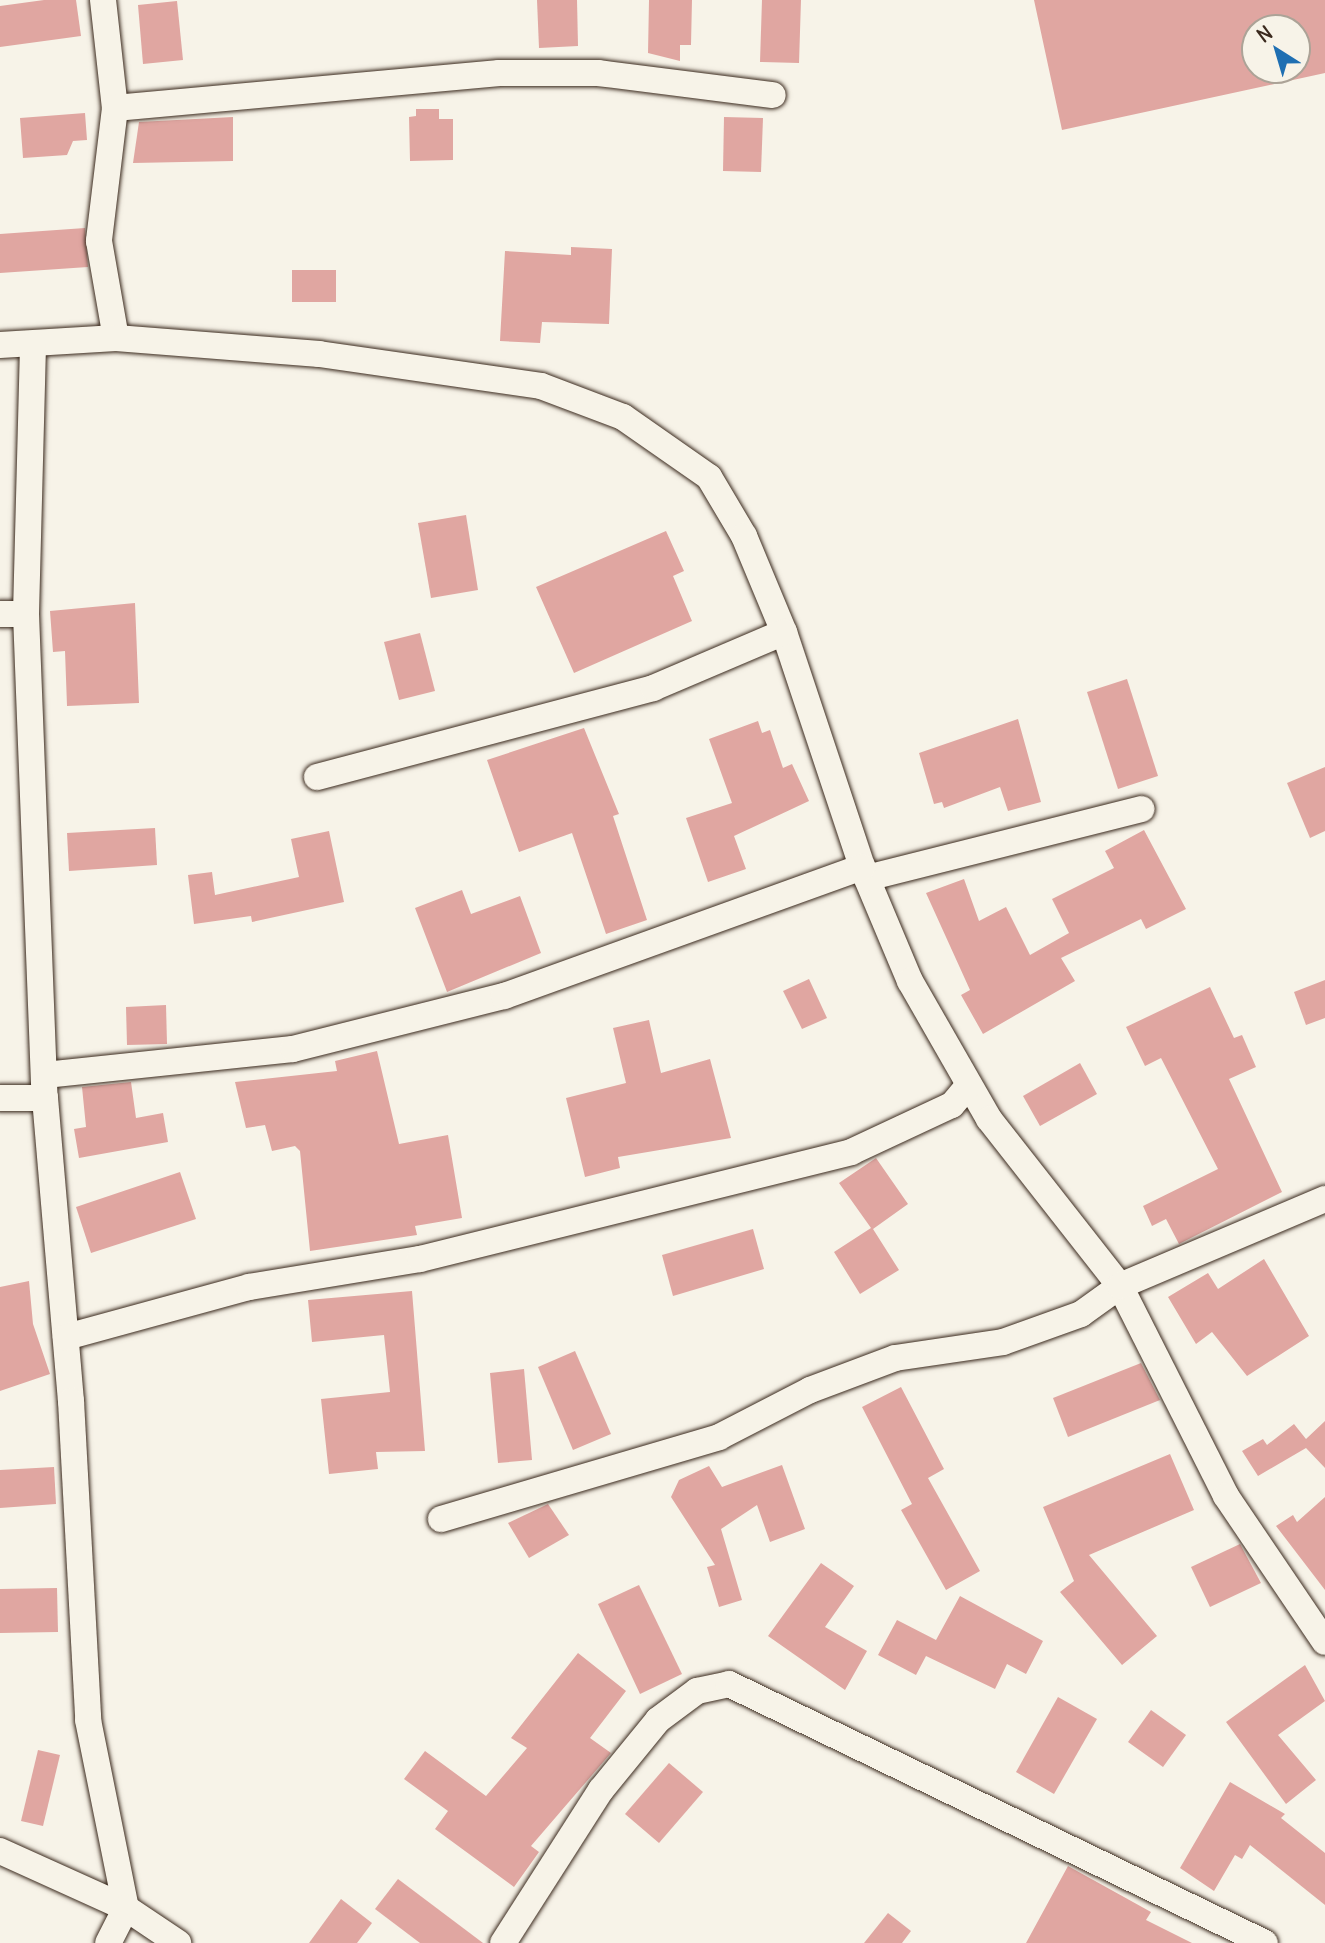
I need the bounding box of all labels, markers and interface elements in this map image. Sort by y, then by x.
north arrow [1241,14,1311,84]
text: N [1252,20,1277,47]

